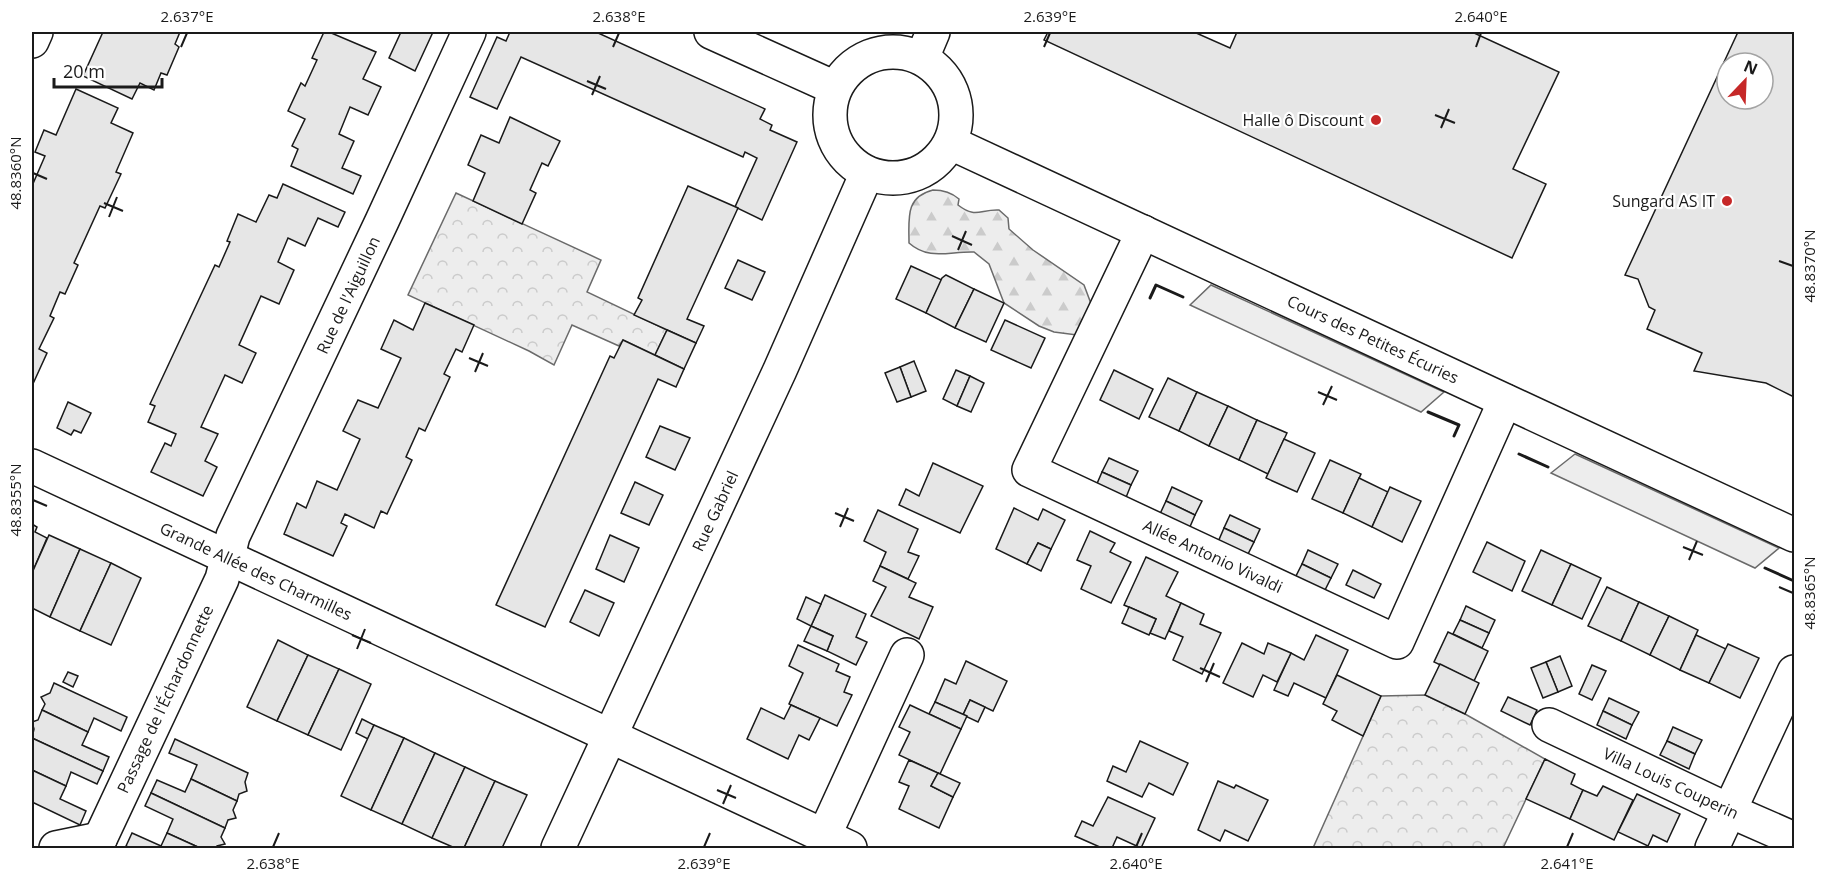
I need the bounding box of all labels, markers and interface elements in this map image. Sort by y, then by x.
text: 2.637°E [160,6,214,26]
text: 2.638°E [592,6,646,26]
text: 2.639°E [1023,6,1077,26]
text: 2.640°E [1454,6,1508,26]
scale bar [54,51,162,89]
north arrow [1715,51,1775,111]
text: N [1741,55,1761,80]
text: 20 m [63,59,105,83]
place label: Halle ô Discount [1242,109,1364,131]
marker: Halle ô Discount [1369,113,1383,127]
text: 48.8360°N [5,136,25,210]
place label: Sungard AS IT [1612,190,1715,212]
marker: Sungard AS IT [1720,194,1734,208]
text: 48.8370°N [1799,229,1819,303]
street label: Rue de l'Aiguillon [311,233,385,357]
street label: Cours des Petites Écuries [1284,290,1462,388]
text: 48.8355°N [5,463,25,537]
street label: Rue Gabriel [687,467,743,555]
street label: Allée Antonio Vivaldi [1140,514,1286,598]
street label: Grande Allée des Charmilles [156,517,356,625]
text: 48.8365°N [1799,556,1819,630]
street label: Passage de l'Échardonnette [112,601,218,797]
street label: Villa Louis Couperin [1600,742,1742,824]
text: 2.638°E [246,853,300,873]
text: 2.639°E [677,853,731,873]
text: 2.640°E [1109,853,1163,873]
text: 2.641°E [1540,853,1594,873]

